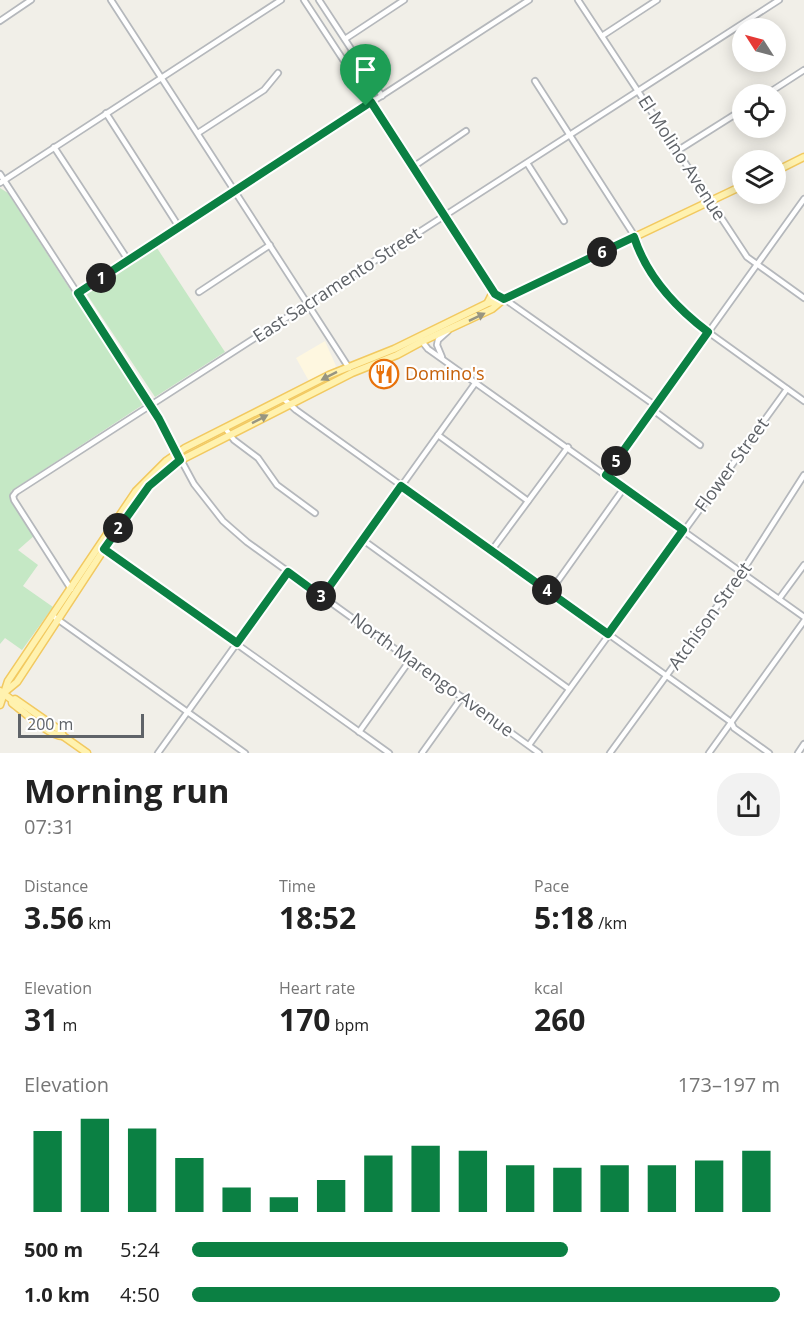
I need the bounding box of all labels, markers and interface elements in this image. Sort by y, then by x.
north arrow [732,18,786,72]
map controls [732,18,786,204]
pin [340,44,391,106]
icon: arrive [349,53,382,86]
button: locate [732,84,786,138]
street label: El Molino Avenue [633,90,732,225]
button: layers [732,150,786,204]
street label: East Sacramento Street [248,221,425,347]
pin: 6 [587,237,617,267]
text: 6 [597,241,607,263]
pin: 1 [86,263,116,293]
text: 1 [96,267,106,289]
one-way arrow [469,312,486,321]
restaurant icon: Domino's [368,358,400,390]
place label: Domino's [405,361,485,385]
one-way arrow [320,371,337,381]
street label: Flower Street [689,412,774,516]
one-way arrow [252,415,269,424]
pin: 5 [601,446,631,476]
text: 5 [611,450,621,472]
pin: 2 [103,513,133,543]
text: 2 [113,517,123,539]
street label: Atchison Street [662,557,756,674]
pin: 4 [532,575,562,605]
text: 4 [542,579,552,601]
pin: 3 [306,581,336,611]
text: 3 [316,585,326,607]
street label: North Marengo Avenue [346,607,519,742]
scale bar [18,711,144,738]
text: 200 m [27,713,73,735]
text: Morning run [24,768,230,813]
button: share [717,773,780,836]
text: 07:31 [24,813,75,840]
text: Distance [24,875,88,897]
text: Time [279,875,316,897]
text: Pace [534,875,569,897]
text: 3.56 [24,897,84,938]
text: 18:52 [279,897,356,938]
text: 5:18 [534,897,594,938]
text: km [84,912,111,934]
text: /km [594,912,627,934]
text: Elevation [24,977,92,999]
text: Heart rate [279,977,355,999]
text: kcal [534,977,563,999]
text: 31 [24,999,58,1040]
text: 170 [279,999,330,1040]
text: 260 [534,999,585,1040]
text: m [58,1014,77,1036]
text: bpm [330,1014,369,1036]
text: Elevation [24,1071,109,1098]
text: 173–197 m [678,1071,780,1098]
text: 500 m [24,1236,83,1263]
text: 5:24 [120,1236,160,1263]
text: 1.0 km [24,1281,90,1308]
text: 4:50 [120,1281,160,1308]

